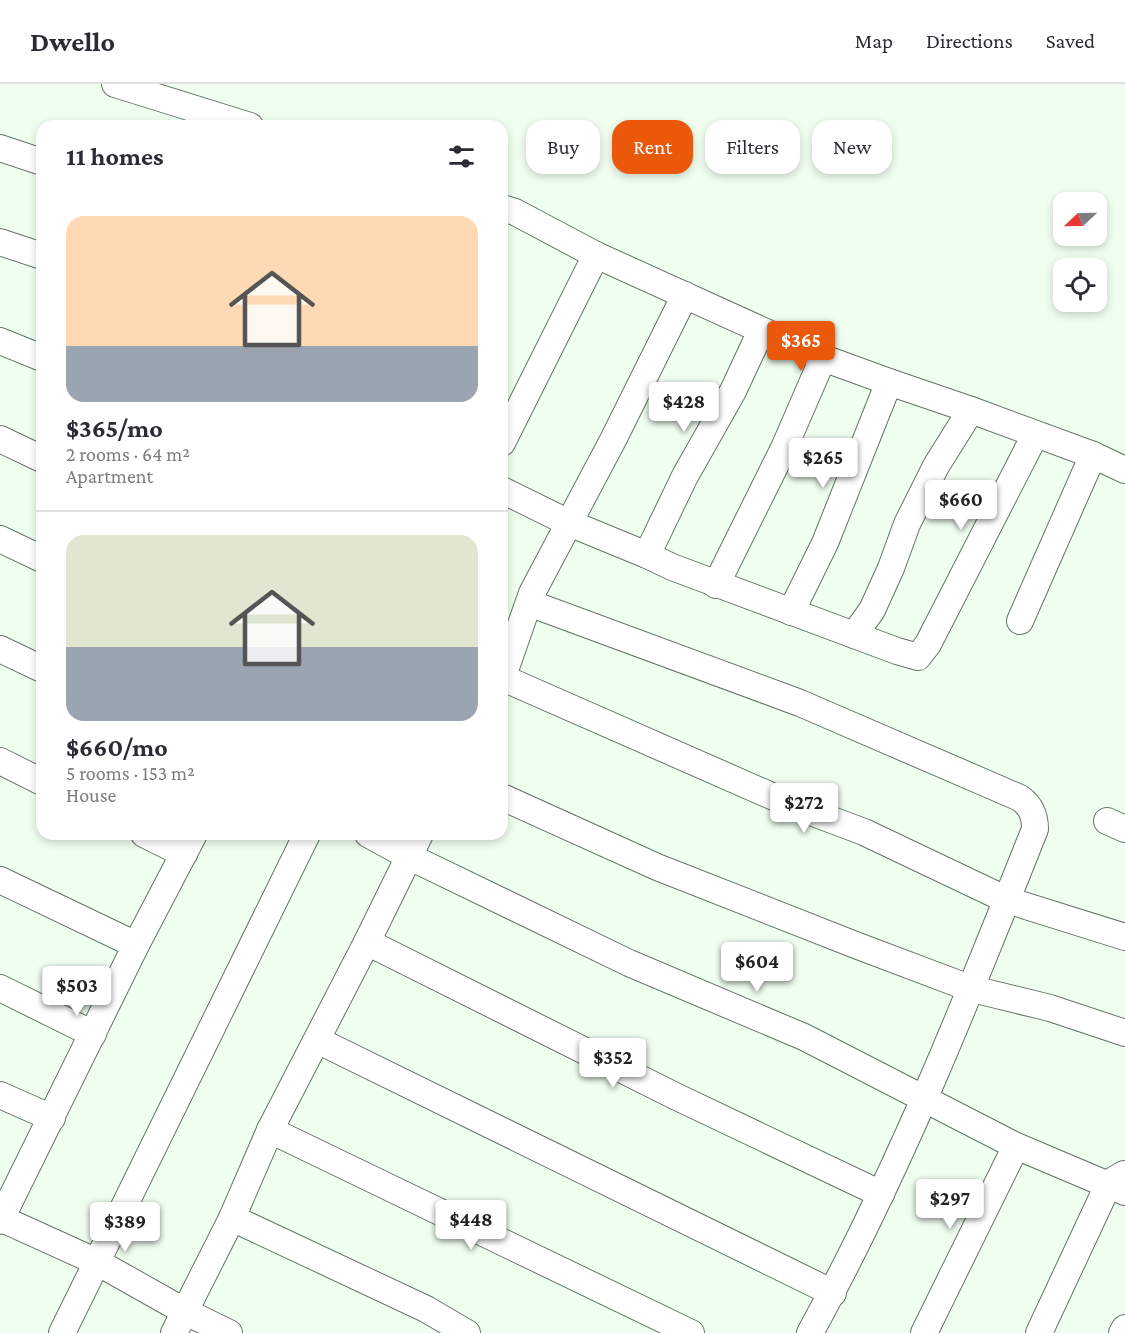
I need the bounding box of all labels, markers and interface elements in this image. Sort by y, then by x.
text: Dwello [30,26,115,57]
text: Map [855,29,893,53]
text: Directions [926,29,1013,53]
text: Saved [1046,29,1095,53]
chip: Buy [526,120,600,174]
chip: Rent [612,120,693,174]
chip: Filters [705,120,800,174]
chip: New [812,120,892,174]
icon: filters [445,140,478,173]
text: 11 homes [66,142,164,171]
north arrow [1053,192,1107,246]
map controls [1053,192,1107,312]
icon: home [218,255,326,363]
button: locate [1053,258,1107,312]
pin: $365 [765,321,837,372]
text: $365 [781,329,821,351]
pin: $428 [648,382,720,433]
text: $428 [663,390,705,412]
text: $365/mo [66,414,163,443]
pin: $265 [787,438,859,489]
text: 2 rooms · 64 m² [66,443,190,465]
text: $265 [803,446,843,468]
text: Apartment [66,465,153,487]
pin: $660 [925,480,997,531]
text: $660 [939,488,983,510]
icon: home [218,574,326,682]
text: $660/mo [66,733,168,762]
text: 5 rooms · 153 m² [66,762,195,784]
pin: $272 [768,783,840,834]
text: House [66,784,116,806]
text: $272 [784,791,824,813]
pin: $604 [721,942,793,993]
text: $604 [735,950,779,972]
pin: $503 [41,966,113,1017]
text: $503 [56,974,98,996]
pin: $352 [577,1038,649,1089]
text: $352 [593,1046,633,1068]
pin: $297 [914,1179,986,1230]
text: $297 [930,1187,970,1209]
pin: $448 [435,1200,507,1251]
pin: $389 [89,1202,161,1253]
text: $448 [449,1208,493,1230]
text: $389 [104,1210,146,1232]

